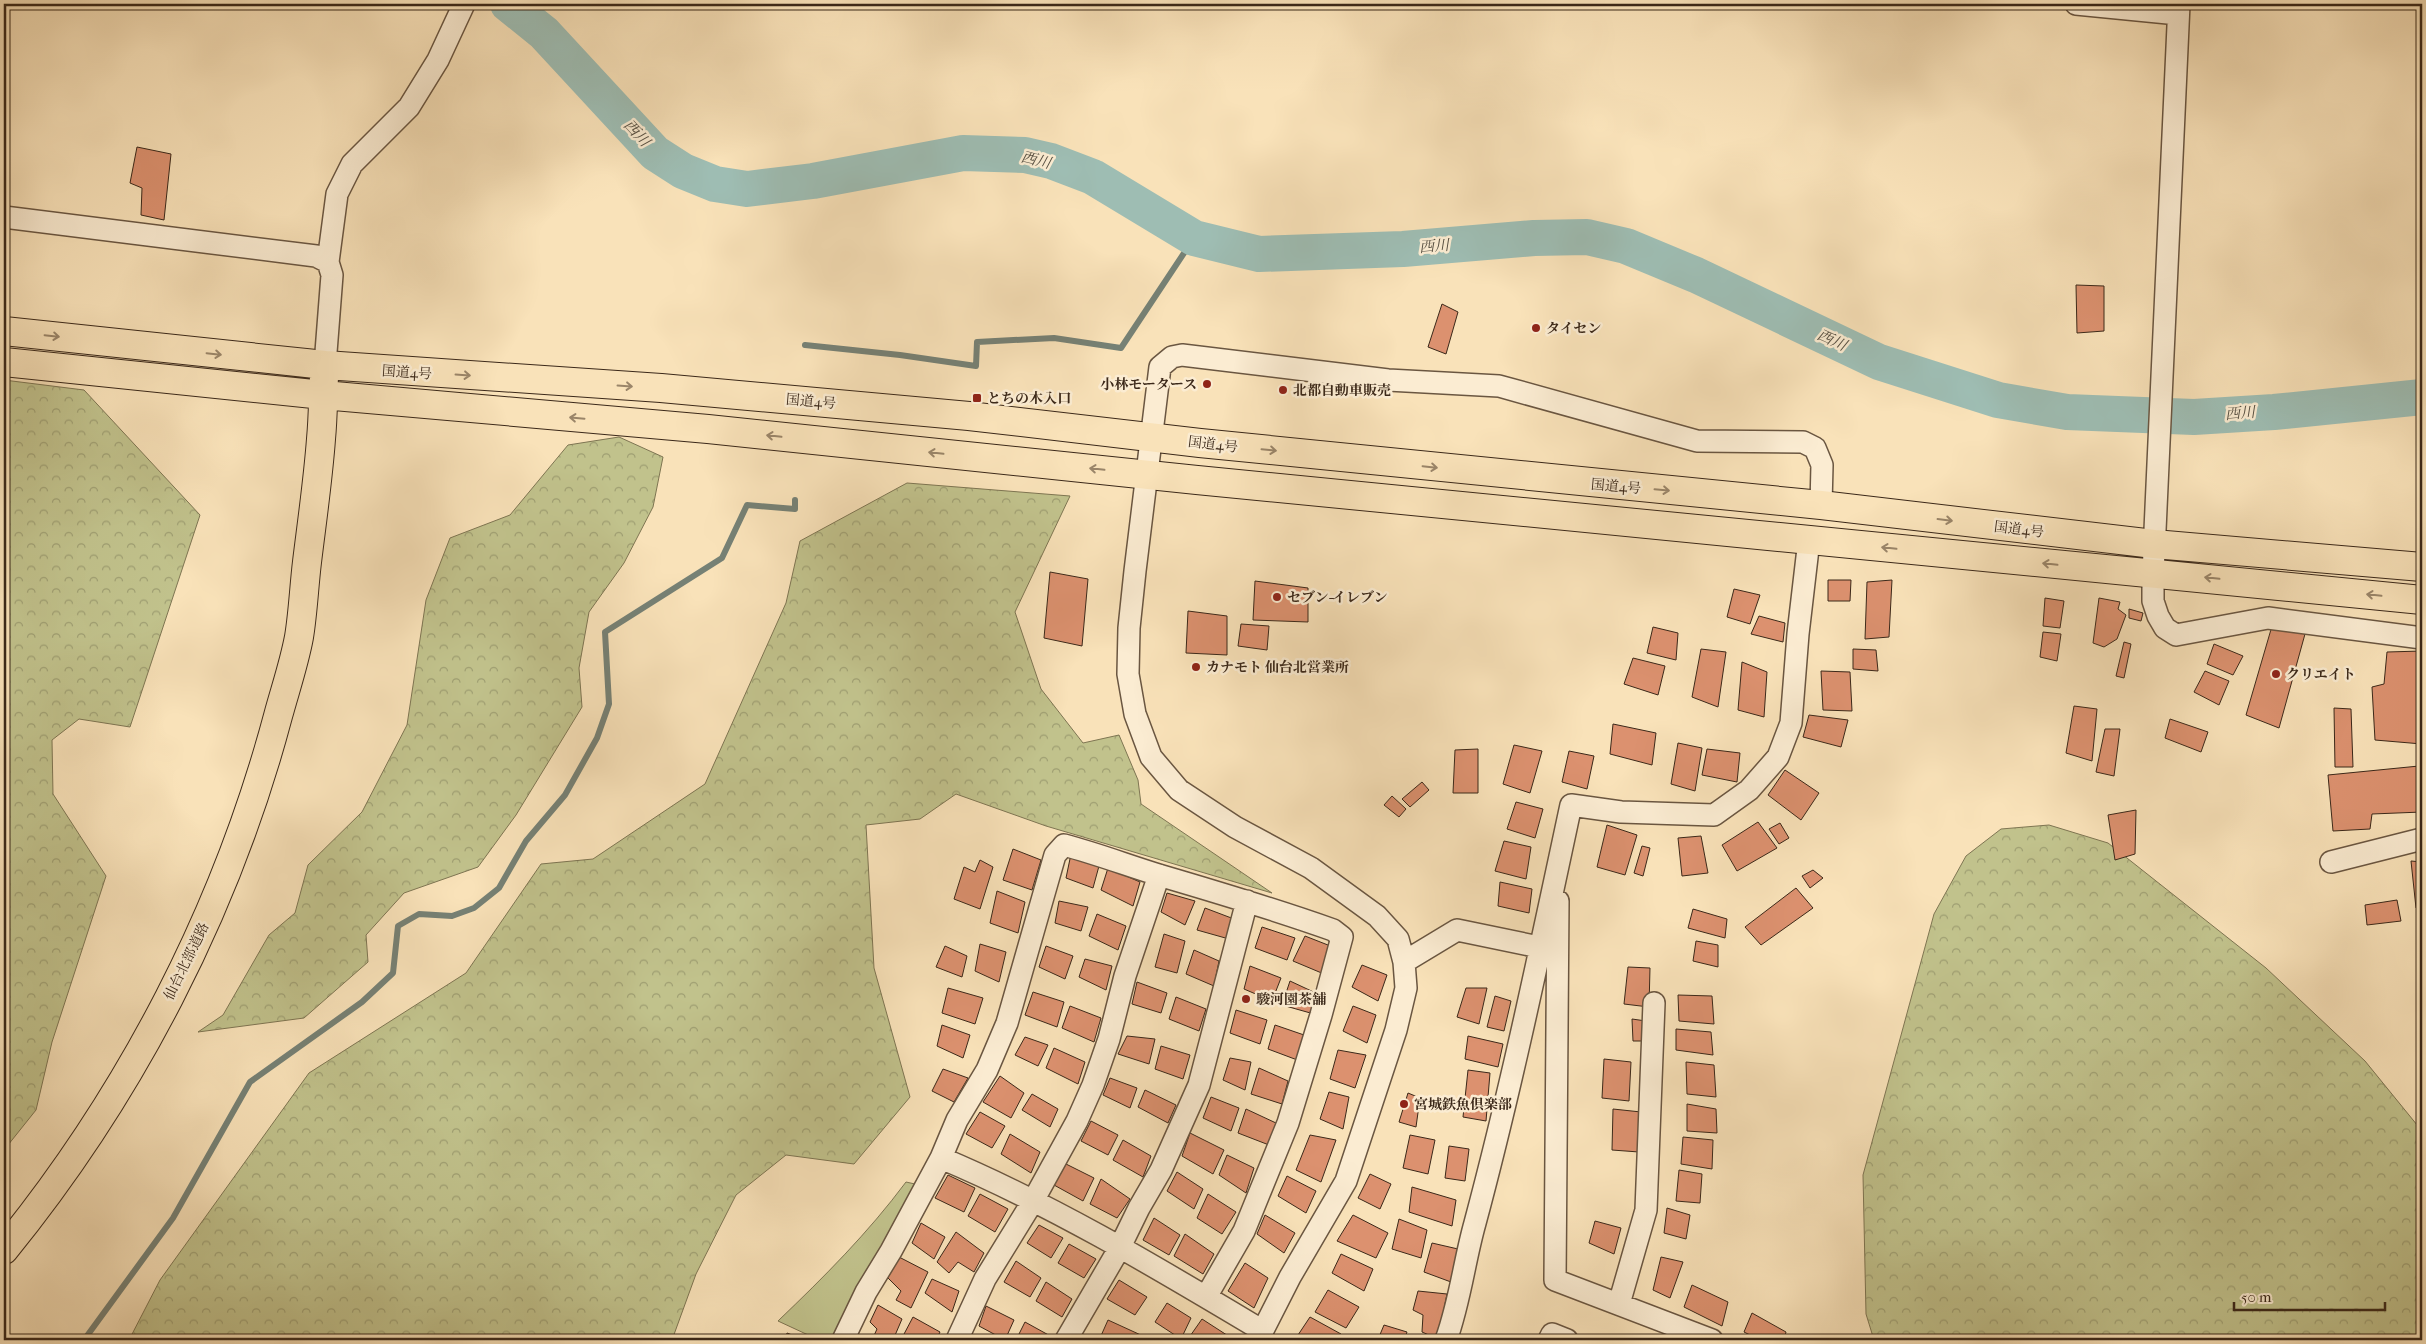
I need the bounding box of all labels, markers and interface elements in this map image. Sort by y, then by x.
water label: 西川 [620,116,655,152]
water label: 西川 [1019,148,1055,173]
water label: 西川 [1418,236,1452,256]
place label: タイセン [1546,320,1601,337]
marker: タイセン [1530,322,1542,334]
water label: 西川 [1815,326,1851,355]
one-way arrow [44,331,60,341]
one-way arrow [205,349,221,359]
street label: 国道4号 [381,362,433,383]
one-way arrow [455,371,471,380]
place label: 小林モータース [1100,376,1197,393]
marker: 小林モータース [1201,378,1213,390]
one-way arrow [617,381,633,390]
place label: 北都自動車販売 [1293,382,1391,399]
marker: 北都自動車販売 [1277,384,1289,396]
place label: とちの木入口 [987,390,1071,407]
street label: 国道4号 [785,391,837,412]
marker: とちの木入口 [971,392,983,404]
water label: 西川 [2224,403,2258,423]
one-way arrow [570,413,586,422]
one-way arrow [766,431,782,441]
street label: 国道4号 [1187,433,1239,456]
one-way arrow [1261,445,1277,455]
one-way arrow [928,448,944,458]
one-way arrow [1422,462,1438,472]
one-way arrow [1089,464,1105,474]
street label: 国道4号 [1590,476,1642,497]
one-way arrow [1653,485,1669,495]
one-way arrow [1937,515,1953,525]
street label: 国道4号 [1993,518,2045,541]
one-way arrow [1881,543,1897,553]
one-way arrow [2043,560,2059,569]
one-way arrow [2204,573,2220,583]
place label: セブン-イレブン [1287,589,1388,606]
one-way arrow [2366,590,2382,600]
marker: セブン-イレブン [1271,591,1283,603]
place label: カナモト 仙台北営業所 [1206,659,1349,676]
marker: カナモト 仙台北営業所 [1190,661,1202,673]
place label: クリエイト [2286,666,2356,683]
marker: クリエイト [2270,668,2282,680]
street label: 仙台北部道路 [160,920,213,1003]
place label: 駿河園茶舗 [1256,991,1327,1008]
marker: 駿河園茶舗 [1240,993,1252,1005]
place label: 宮城鉄魚倶楽部 [1414,1096,1512,1113]
marker: 宮城鉄魚倶楽部 [1398,1098,1410,1110]
scale bar [2234,1279,2385,1311]
text: 50 m [2241,1288,2272,1306]

